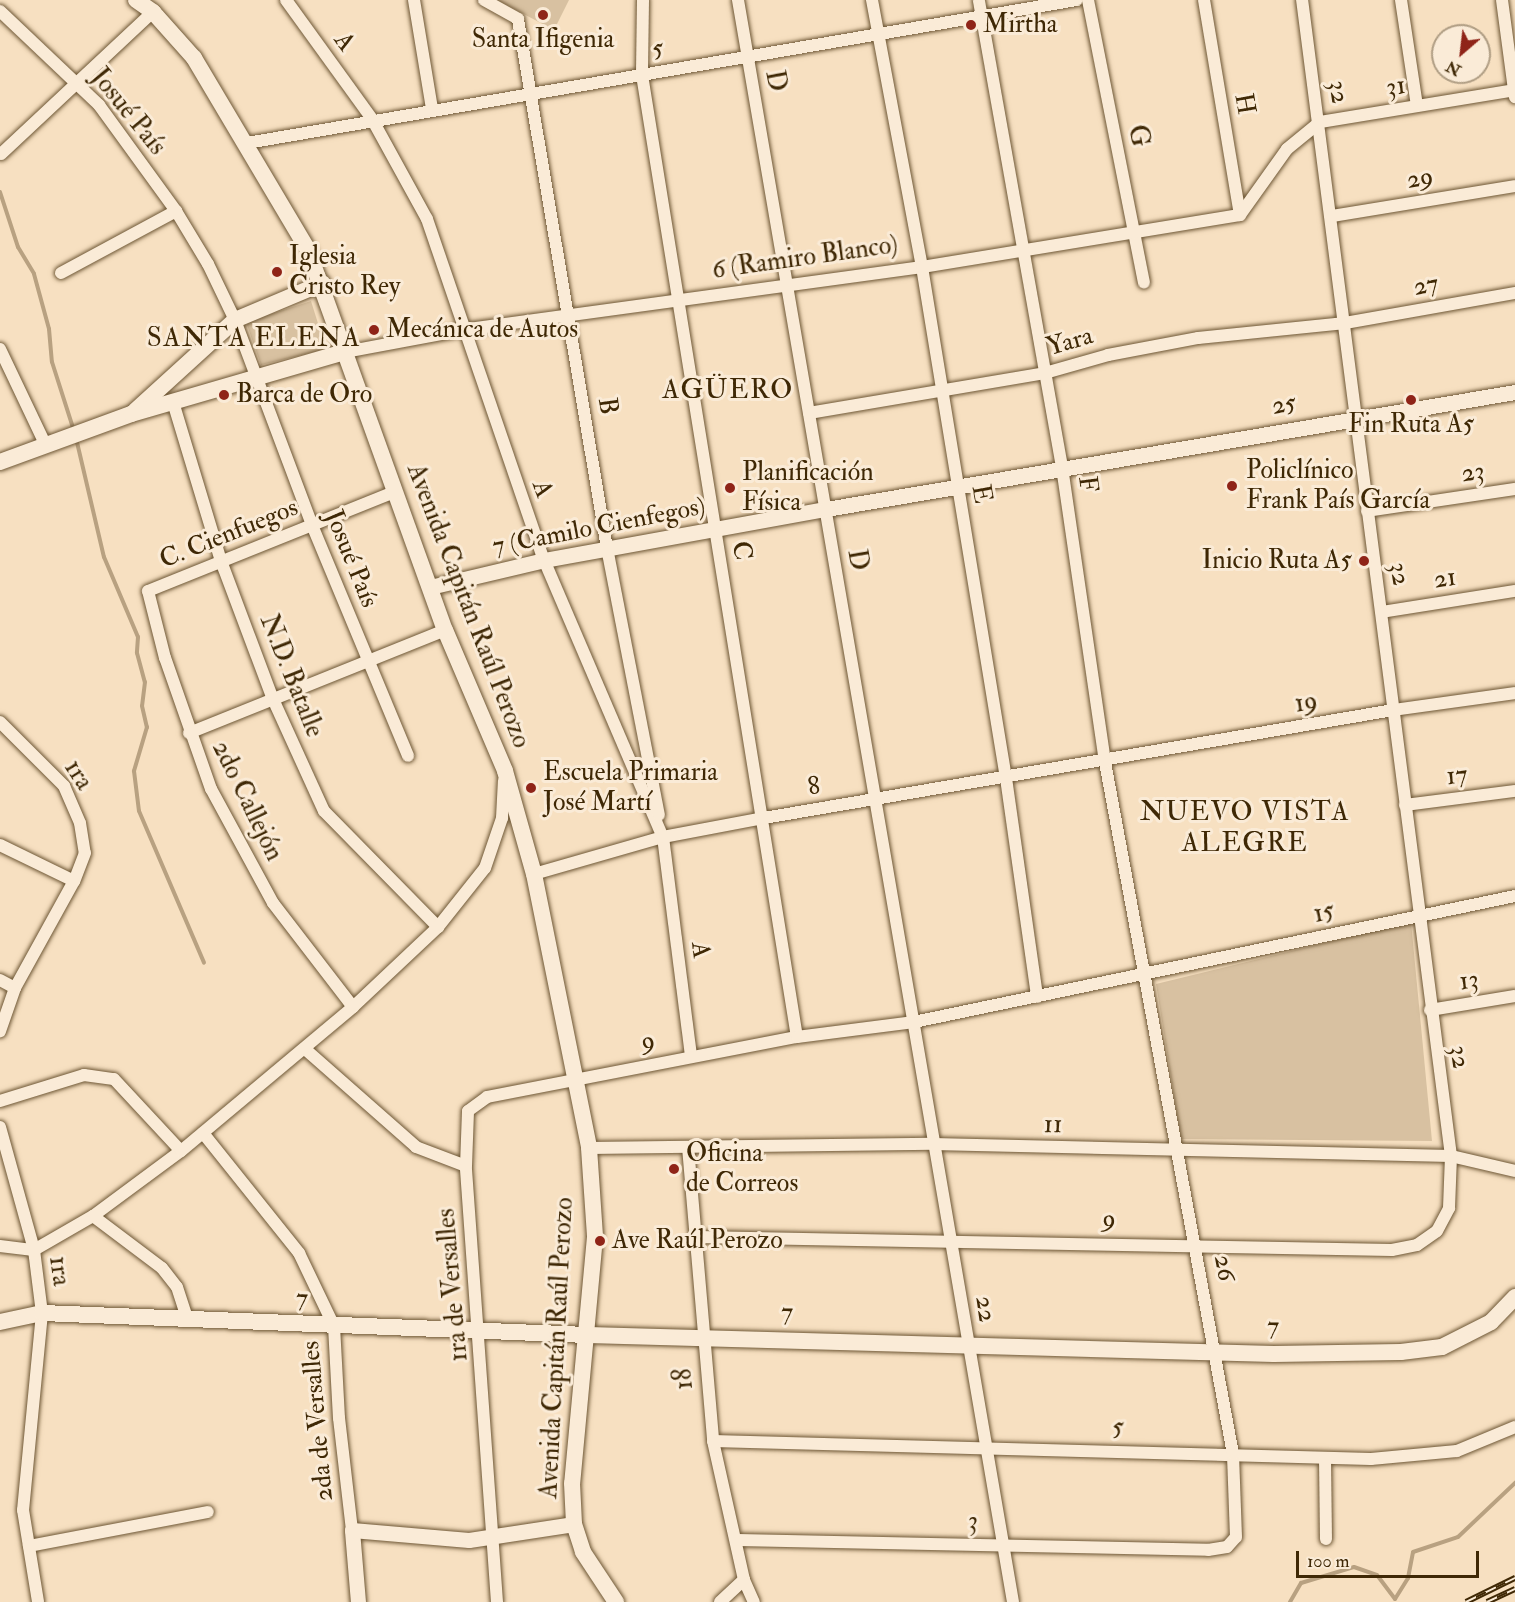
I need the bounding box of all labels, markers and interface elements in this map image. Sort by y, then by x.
marker: Santa Ifigenia [536,8,550,22]
place label: Mirtha [983,9,1058,41]
marker: Mirtha [964,18,978,32]
place label: Santa Ifigenia [472,24,614,56]
north arrow [1431,24,1491,84]
street label: A [327,26,361,58]
street label: 5 [650,33,666,65]
text: N [1442,56,1465,80]
street label: Josué País [84,62,172,162]
street label: D [758,68,792,94]
street label: 31 [1384,70,1408,104]
street label: 32 [1321,78,1355,106]
street label: H [1227,91,1261,117]
street label: G [1121,122,1155,150]
street label: 29 [1404,162,1436,196]
street label: 6 (Ramiro Blanco) [710,230,900,286]
place label: Iglesia Cristo Rey [289,241,400,302]
marker: Iglesia Cristo Rey [270,265,284,279]
street label: 27 [1411,268,1441,304]
place label: Mecánica de Autos [386,314,578,346]
street label: Yara [1043,321,1097,363]
district label: SANTA ELENA [147,322,361,354]
marker: Mecánica de Autos [367,323,381,337]
district label: AGÜERO [662,374,794,406]
place label: Barca de Oro [236,379,372,411]
marker: Barca de Oro [217,388,231,402]
street label: 25 [1269,388,1299,422]
marker: Fin Ruta A5 [1404,393,1418,407]
street label: B [590,395,624,417]
place label: Fin Ruta A5 [1348,409,1474,441]
place label: Policlínico Frank País García [1246,455,1430,516]
street label: 23 [1459,456,1487,490]
place label: Planificación Física [742,457,874,518]
street label: Avenida Capitán Raúl Perozo [399,460,537,752]
street label: F [1070,474,1104,494]
street label: A [525,476,559,502]
marker: Policlínico Frank País García [1223,477,1241,495]
marker: Planificación Física [723,481,737,495]
street label: E [964,482,998,506]
street label: 7 (Camilo Cienfegos) [490,491,708,563]
street label: C. Cienfuegos [155,492,303,576]
street label: Josué País [317,506,385,612]
street label: C [724,539,758,563]
place label: Inicio Ruta A5 [1202,545,1352,577]
street label: D [840,547,874,573]
marker: Inicio Ruta A5 [1357,554,1371,568]
street label: 32 [1382,560,1416,588]
street label: 21 [1431,562,1459,596]
street label: N.D. Batalle [252,610,330,742]
street label: 19 [1292,686,1320,720]
street label: 2do Callejón [205,736,289,866]
street label: 1ra [57,754,99,796]
place label: Escuela Primaria José Martí [543,757,718,819]
street label: 17 [1445,759,1469,793]
street label: 8 [805,771,823,803]
marker: Escuela Primaria José Martí [524,781,538,795]
district label: NUEVO VISTA ALEGRE [1140,795,1350,858]
street label: 15 [1310,895,1338,931]
street label: A [684,940,716,960]
street label: 13 [1457,964,1481,998]
street label: 9 [638,1025,658,1059]
street label: 32 [1442,1043,1476,1071]
street label: 11 [1043,1109,1063,1141]
place label: Oficina de Correos [686,1138,798,1200]
marker: Oficina de Correos [667,1162,681,1176]
street label: Avenida Capitán Raúl Perozo [534,1197,580,1499]
street label: 9 [1102,1204,1116,1236]
street label: 1ra de Versalles [431,1207,475,1363]
place label: Ave Raúl Perozo [612,1225,783,1257]
marker: Ave Raúl Perozo [593,1234,607,1248]
street label: 26 [1206,1252,1242,1284]
street label: 1ra [41,1254,77,1288]
street label: 7 [295,1283,309,1315]
street label: 22 [968,1294,1002,1324]
street label: 7 [781,1297,793,1329]
street label: 7 [1267,1311,1279,1343]
street label: 2da de Versalles [295,1340,341,1502]
street label: 18 [667,1367,701,1391]
street label: 5 [1112,1412,1124,1444]
street label: 3 [968,1506,978,1538]
scale bar [1299,1539,1482,1577]
text: 100 m [1307,1550,1350,1573]

